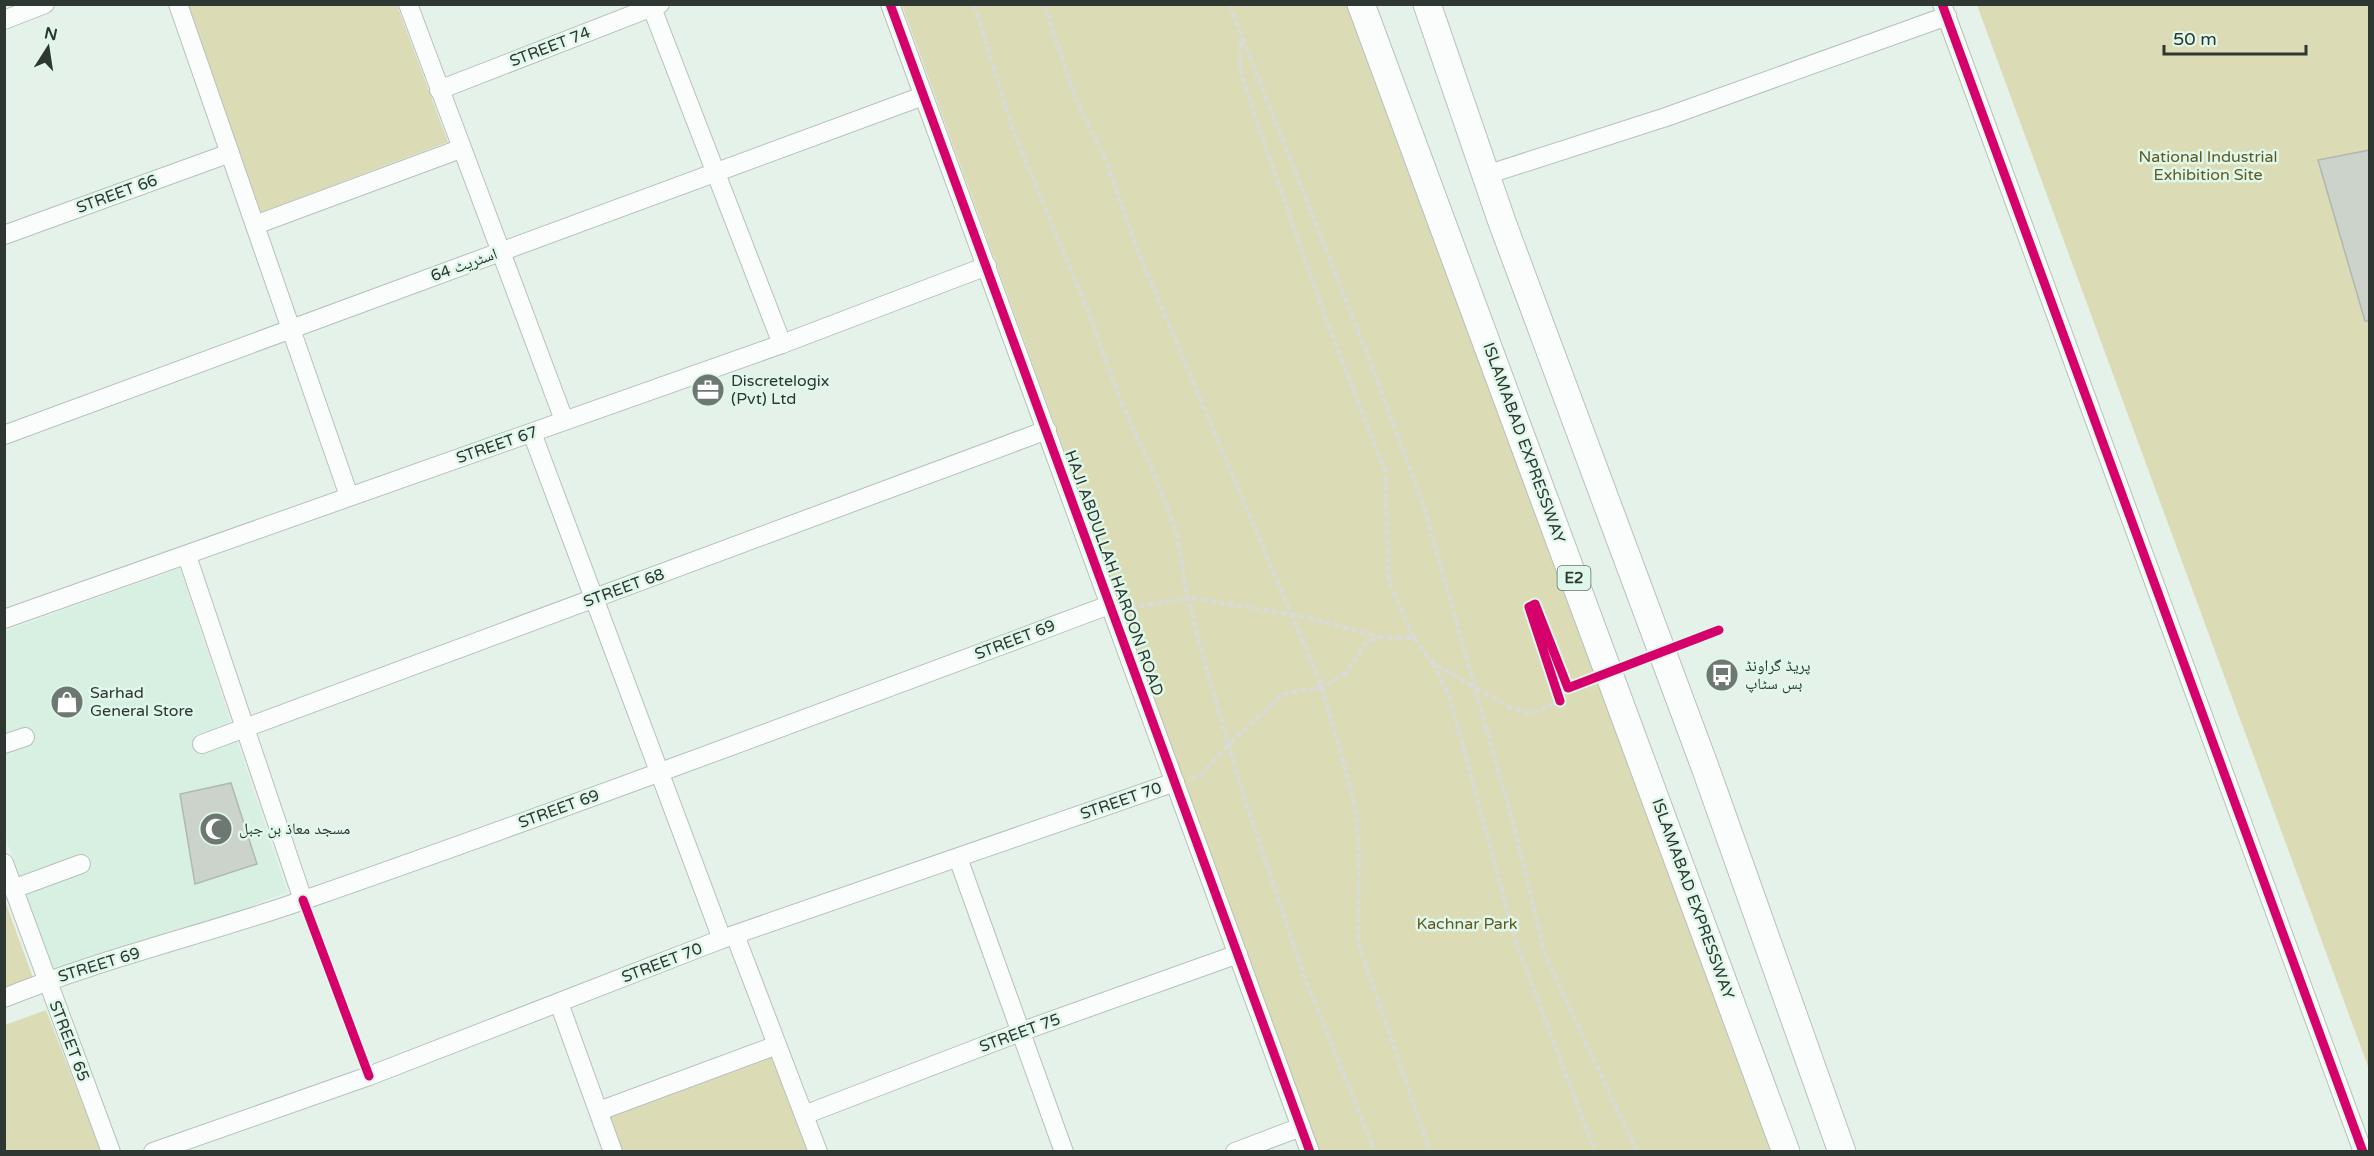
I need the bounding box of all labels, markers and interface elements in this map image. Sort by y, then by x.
north arrow [18,18,78,78]
scale bar [2164,18,2306,56]
street label: STREET 74 [507,22,593,72]
text: N [43,23,59,45]
text: 50 m [2173,28,2217,50]
park label: National Industrial Exhibition Site [2138,147,2278,185]
street label: STREET 66 [74,170,160,218]
street label: اسٹریٹ 64 [428,244,500,286]
street label: ISLAMABAD EXPRESSWAY [1478,340,1570,546]
place label: Discretelogix (Pvt) Ltd [731,371,830,409]
office icon: Discretelogix (Pvt) Ltd [690,372,726,408]
street label: STREET 67 [454,422,540,468]
street label: HAJI ABDULLAH HAROON ROAD [1060,447,1168,699]
street label: STREET 68 [581,564,667,612]
road number: E2 [1558,566,1590,590]
street label: STREET 69 [972,615,1058,665]
place label: پریڈ گراونڈ بس سٹاپ [1745,656,1811,694]
bus stop icon: پریڈ گراونڈ بس سٹاپ [1704,657,1740,693]
place label: Sarhad General Store [90,683,193,721]
shop icon: Sarhad General Store [49,684,85,720]
street label: STREET 70 [1078,778,1164,824]
street label: STREET 69 [516,785,602,833]
street label: ISLAMABAD EXPRESSWAY [1647,796,1739,1002]
mosque icon: مسجد معاذ بن جبل [198,811,234,847]
place label: مسجد معاذ بن جبل [239,819,350,839]
park label: Kachnar Park [1416,914,1518,934]
street label: STREET 70 [619,938,705,988]
street label: STREET 69 [56,943,142,987]
street label: STREET 65 [44,998,94,1084]
street label: STREET 75 [977,1009,1063,1057]

